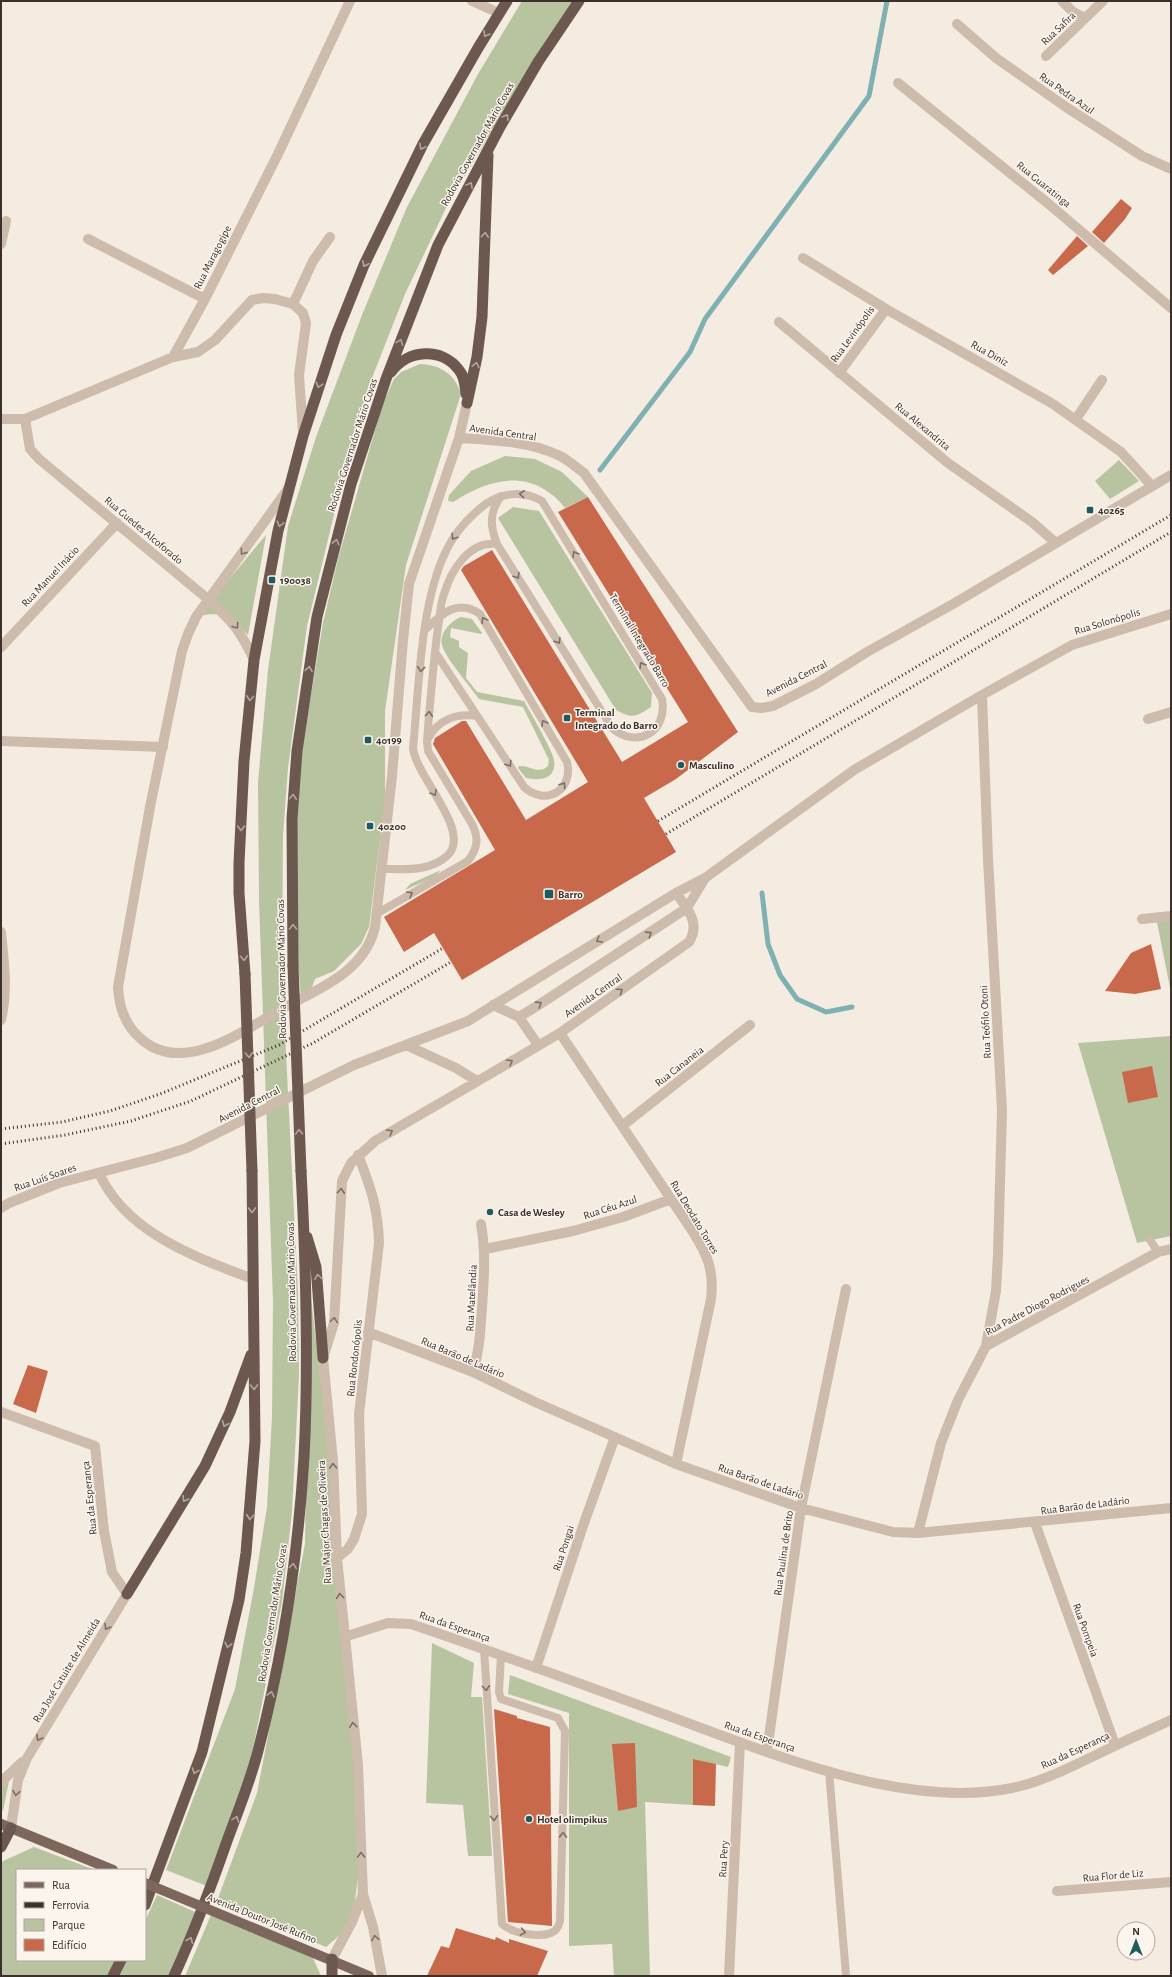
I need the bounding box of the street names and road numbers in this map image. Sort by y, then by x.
street label: Rua Safira [1039,9,1078,47]
street label: Rua Pedra Azul [1037,71,1096,116]
street label: Rodovia Governador Mário Covas [439,81,516,208]
street label: Rua Guaratinga [1015,159,1073,209]
street label: Rua Maragogipe [192,224,233,291]
street label: Rua Levinópolis [828,304,876,365]
street label: Rua Diniz [969,339,1011,368]
street label: Rodovia Governador Mário Covas [326,377,379,513]
street label: Rua Alexandrita [893,400,952,453]
street label: Avenida Central [469,422,537,443]
street label: Rua Guedes Alcoforado [102,494,185,566]
street label: Rua Manuel Inácio [20,544,81,609]
street label: Terminal Integrado Barro [607,592,672,689]
street label: Rua Solonópolis [1073,606,1141,637]
street label: Avenida Central [764,658,829,699]
street label: Rodovia Governador Mário Covas [275,899,288,1039]
street label: Avenida Central [562,972,624,1019]
street label: Rua Teófilo Otoni [978,985,993,1059]
street label: Rua Cananeia [653,1044,706,1089]
street label: Avenida Central [217,1084,282,1125]
street label: Rua Luís Soares [13,1162,78,1193]
street label: Rua Deodato Torres [668,1179,721,1256]
street label: Rua Céu Azul [582,1194,638,1221]
street label: Rodovia Governador Mário Covas [285,1222,298,1362]
street label: Rua Matelândia [464,1264,479,1332]
street label: Rua Padre Diogo Rodrigues [983,1273,1091,1338]
street label: Rua Rondonópolis [345,1319,364,1397]
street label: Rua Barão de Ladário [419,1335,506,1380]
street label: Rua da Esperança [80,1460,99,1535]
street label: Rua Major Chagas de Oliveira [316,1460,333,1584]
street label: Rua Barão de Ladário [717,1462,805,1501]
street label: Rua Barão de Ladário [1040,1495,1130,1516]
street label: Rua Paulina de Brito [772,1510,795,1596]
street label: Rua Pongai [551,1524,576,1572]
street label: Rodovia Governador Mário Covas [256,1543,289,1683]
street label: Rua Pompeia [1071,1602,1100,1658]
street label: Rua da Esperança [418,1609,492,1644]
street label: Rua José Catuite de Almeida [31,1616,102,1724]
street label: Rua da Esperança [723,1719,797,1754]
street label: Rua da Esperança [1039,1730,1111,1771]
street label: Rua Pery [717,1840,730,1878]
street label: Rua Flor de Liz [1082,1867,1144,1884]
street label: Avenida Doutor José Rufino [206,1891,318,1945]

